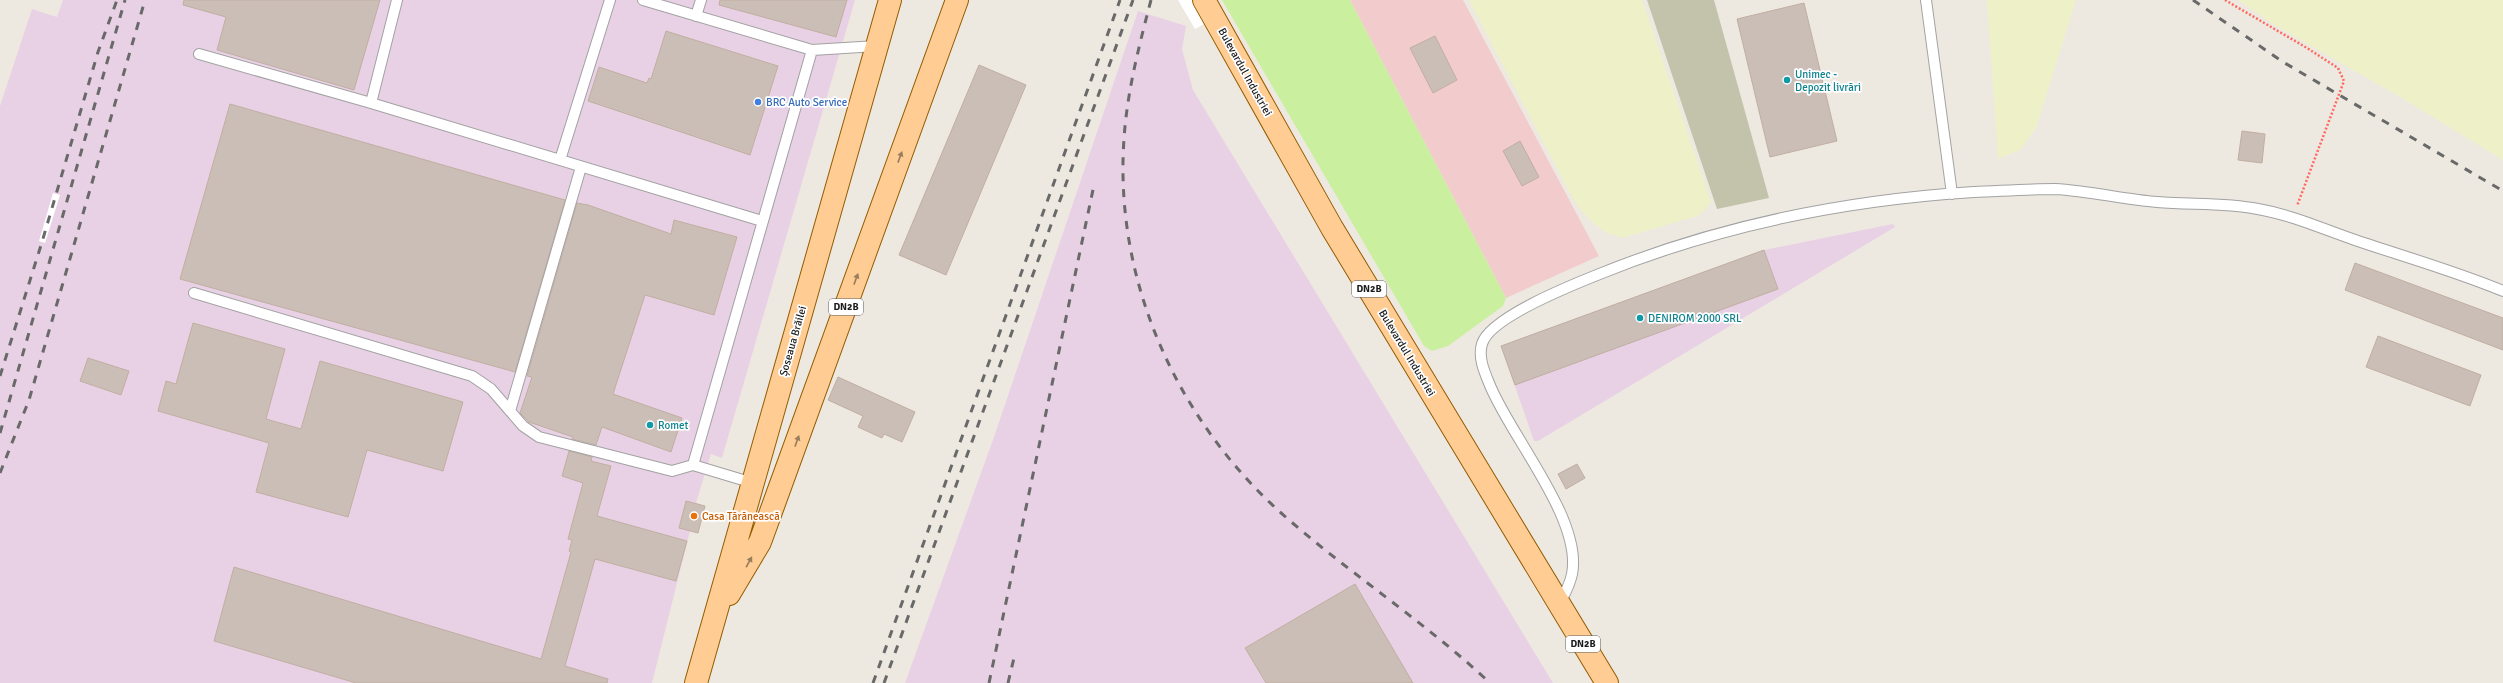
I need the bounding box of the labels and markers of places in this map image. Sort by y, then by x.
place label: Unimec - Depozit livrări [1795,68,1861,94]
marker: Unimec - Depozit livrări [1782,75,1792,85]
place label: BRC Auto Service [766,96,847,109]
marker: BRC Auto Service [753,97,763,107]
place label: DENIROM 2000 SRL [1648,312,1742,325]
marker: DENIROM 2000 SRL [1635,313,1645,323]
place label: Romet [658,419,688,432]
marker: Romet [645,420,655,430]
place label: Casa Tărănească [702,510,780,523]
marker: Casa Tărănească [689,511,699,521]

